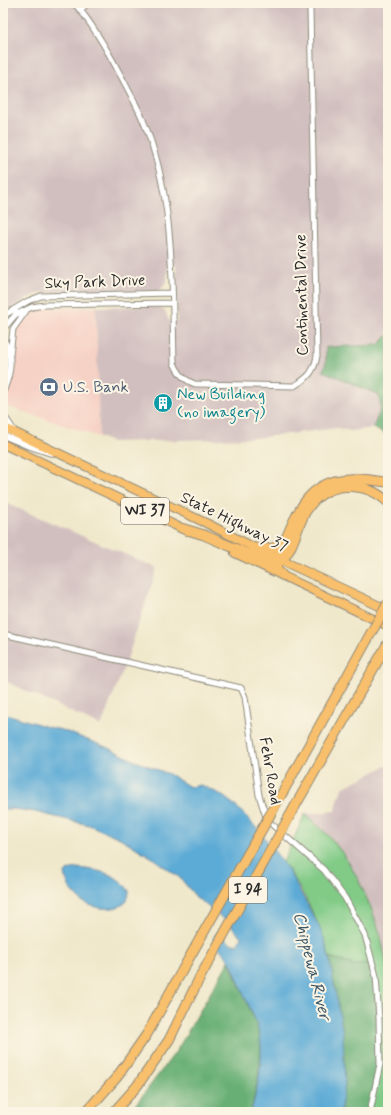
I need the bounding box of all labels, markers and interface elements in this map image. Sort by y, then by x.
street label: Continental Drive [290,234,314,356]
street label: Sky Park Drive [44,270,146,294]
bank icon: U.S. Bank [38,376,60,398]
place label: U.S. Bank [63,377,129,398]
place label: New Building (no imagery) [177,384,266,424]
building icon: New Building (no imagery) [152,392,174,414]
street label: State Highway 37 [176,487,291,558]
road number: WI 37 [121,498,169,524]
street label: Fehr Road [254,736,286,806]
road number: I 94 [229,877,267,903]
water label: Chippewa River [288,910,337,1025]

